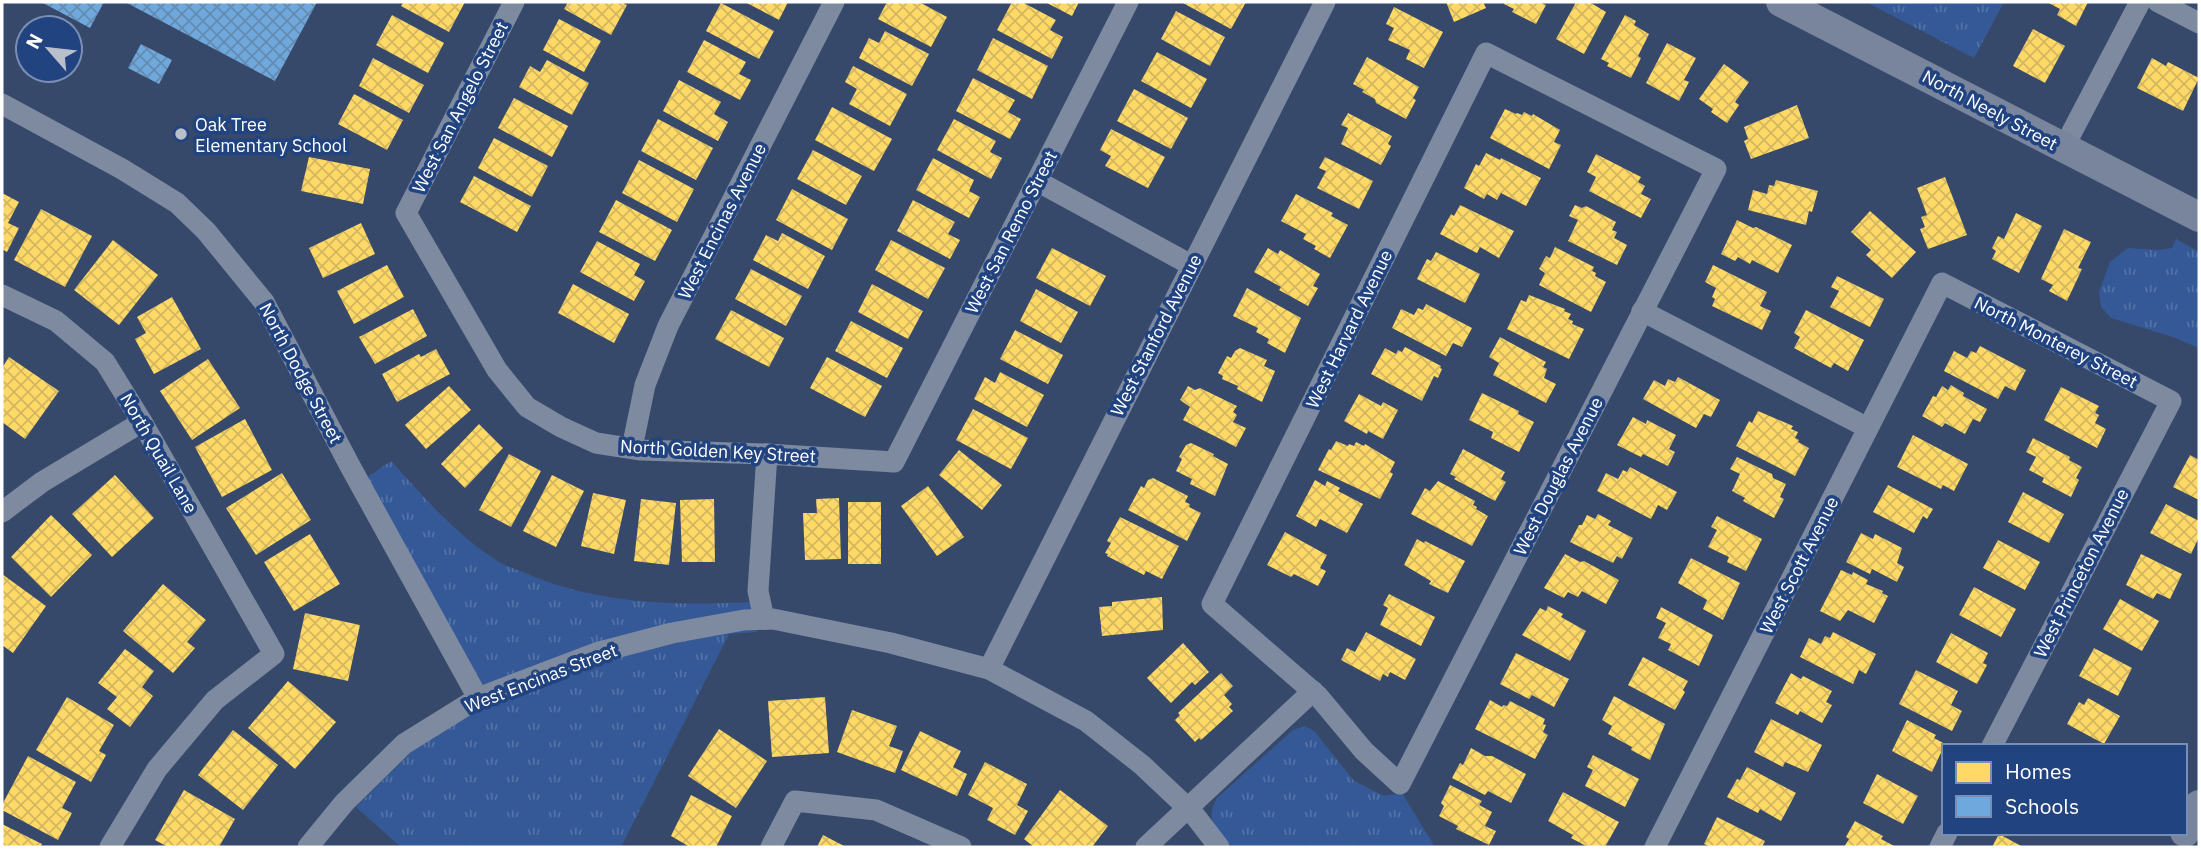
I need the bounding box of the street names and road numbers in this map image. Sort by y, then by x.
street label: West San Angelo Street [407,18,513,196]
street label: North Neely Street [1918,65,2062,155]
street label: West Encinas Avenue [673,139,771,303]
street label: West San Remo Street [960,147,1062,317]
street label: West Harvard Avenue [1301,246,1397,412]
street label: West Stanford Avenue [1105,250,1207,420]
street label: North Monterey Street [1970,291,2142,393]
street label: North Dodge Street [254,299,348,447]
street label: North Quail Lane [115,389,203,517]
street label: West Douglas Avenue [1508,393,1608,559]
street label: North Golden Key Street [620,434,816,468]
street label: West Princeton Avenue [2028,485,2134,661]
street label: West Scott Avenue [1754,492,1844,638]
street label: West Encinas Street [462,638,620,718]

